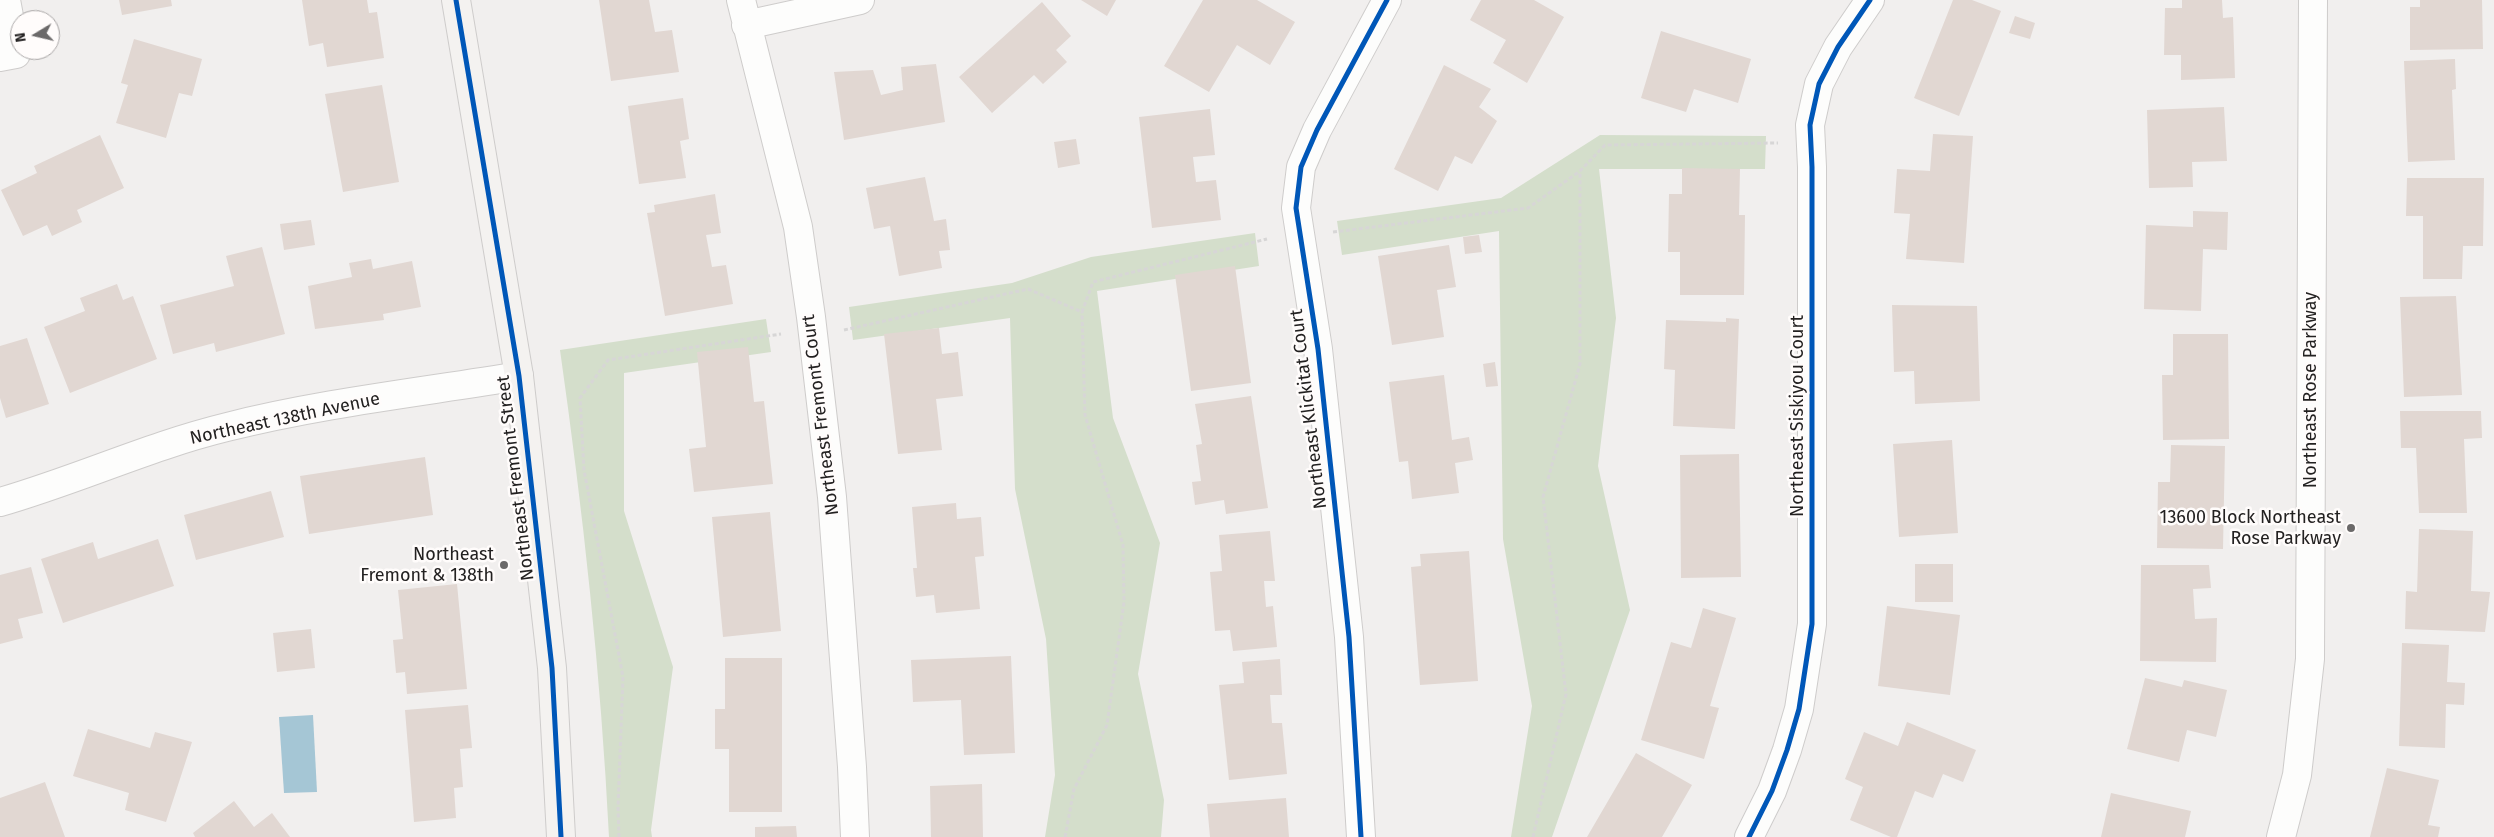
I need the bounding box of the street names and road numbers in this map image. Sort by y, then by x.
street label: Northeast Rose Parkway [2300,292,2322,488]
street label: Northeast Klickitat Court [1286,308,1332,510]
street label: Northeast Fremont Court [798,313,844,517]
street label: Northeast Siskiyou Court [1787,315,1809,517]
street label: Northeast Fremont Street [493,374,539,582]
street label: Northeast 138th Avenue [188,388,382,450]

